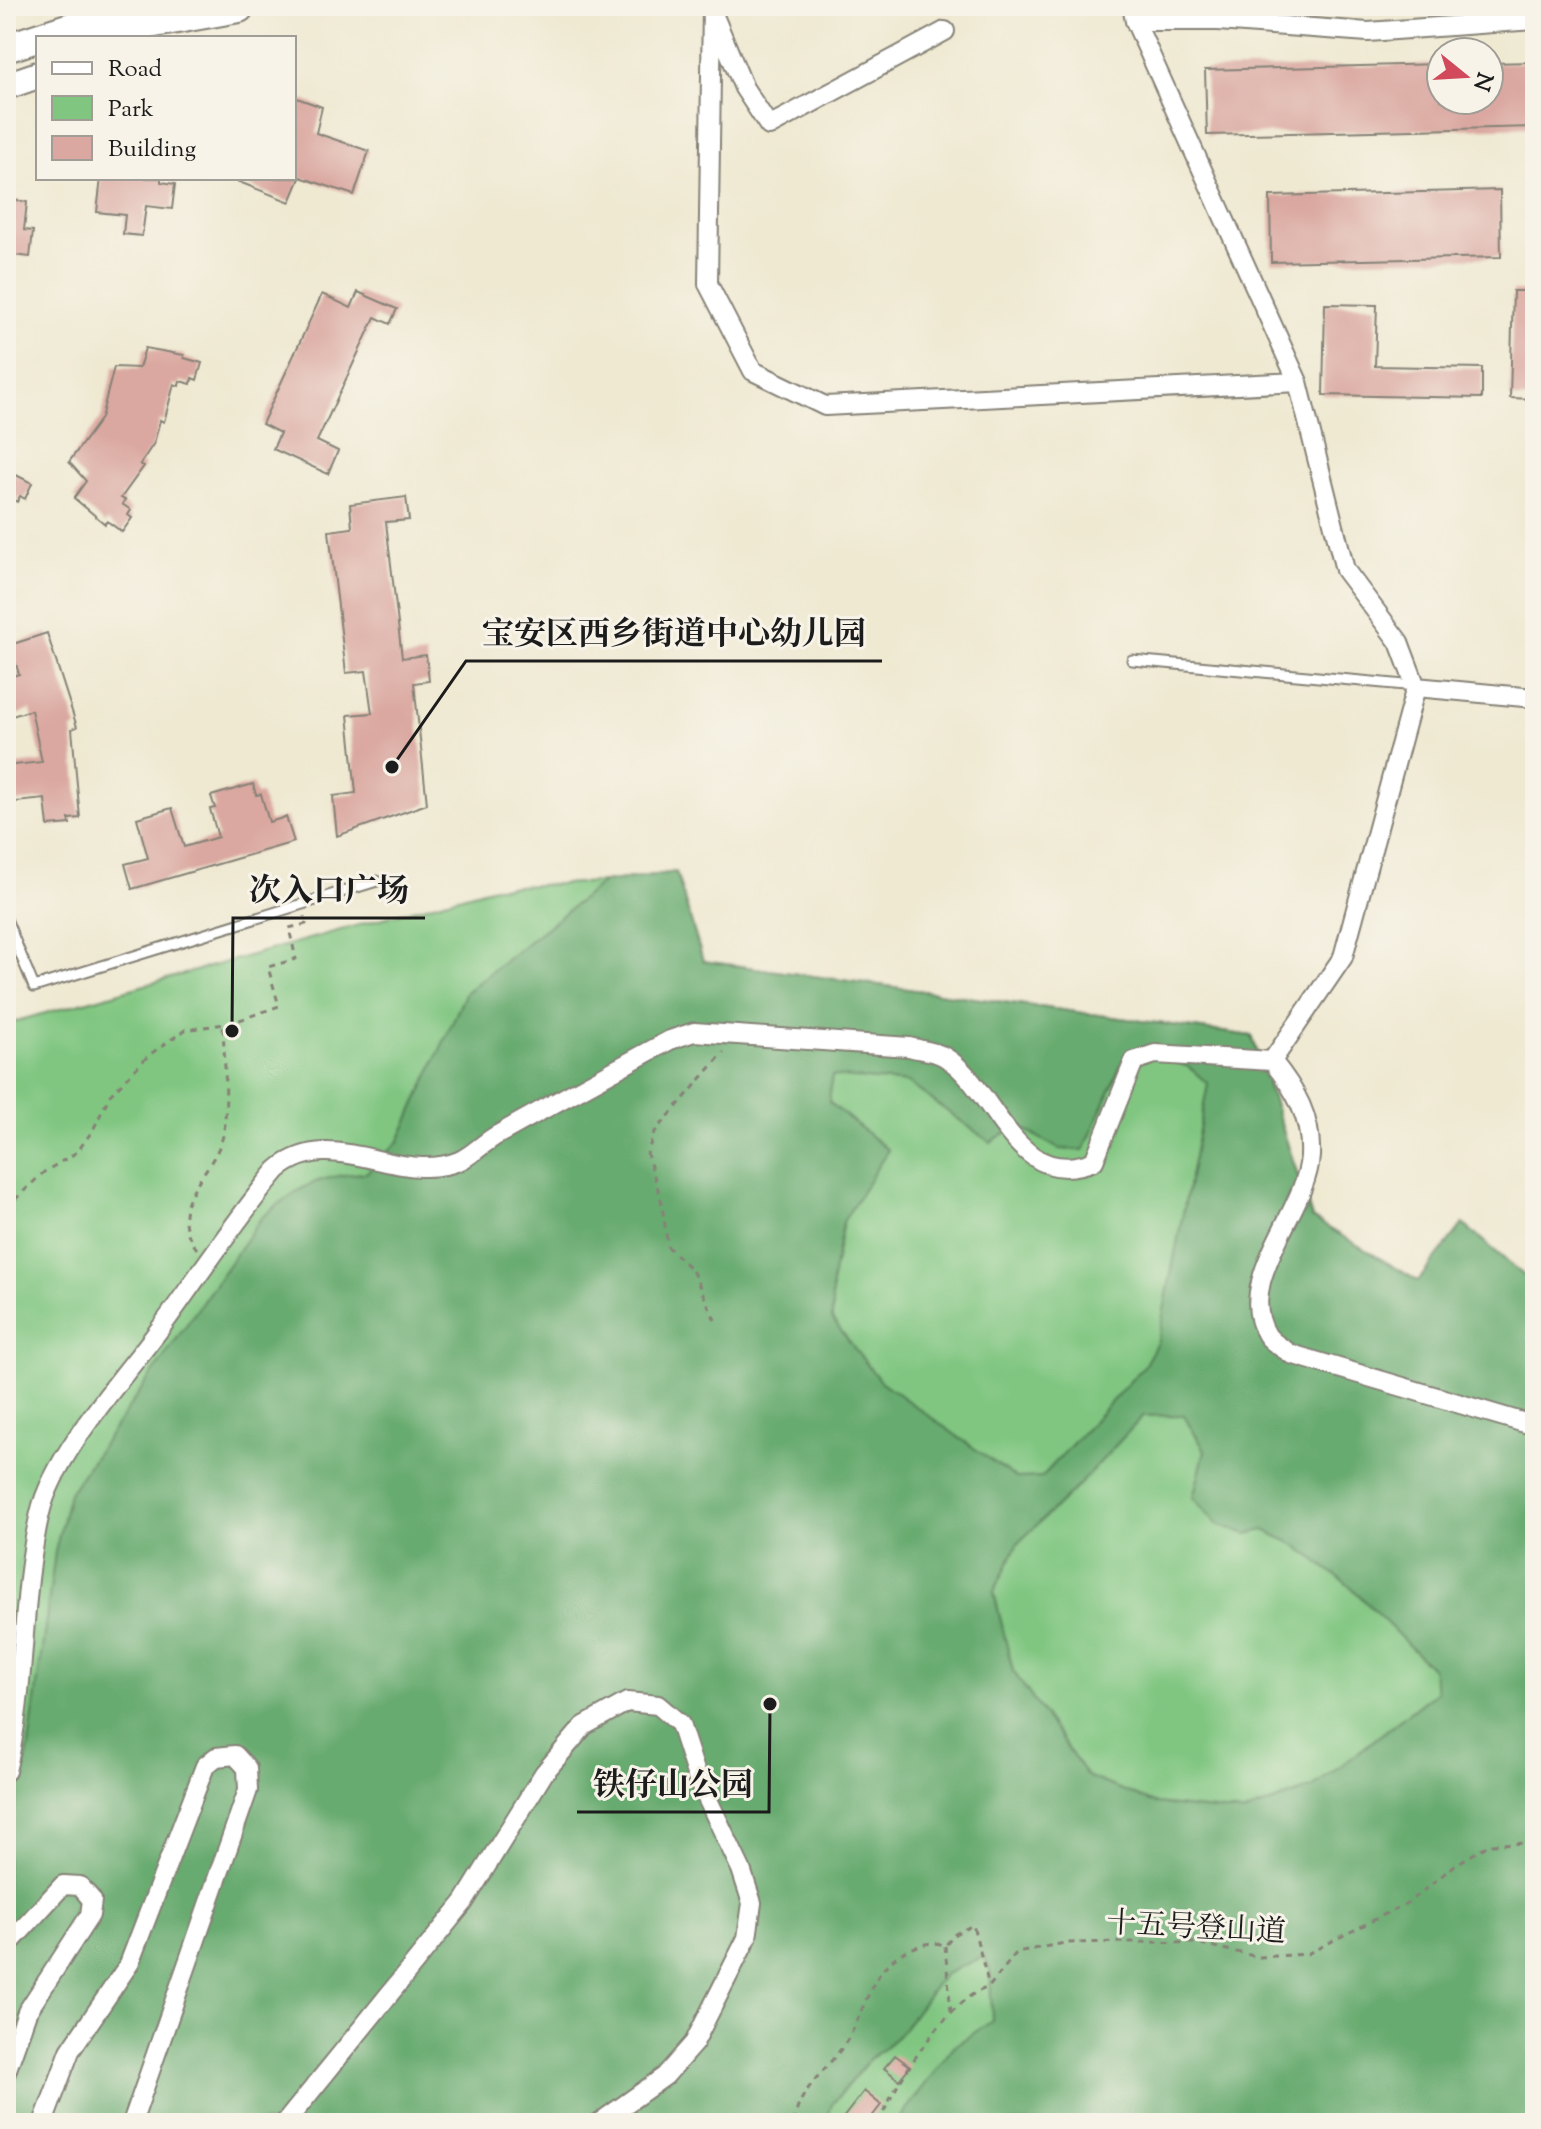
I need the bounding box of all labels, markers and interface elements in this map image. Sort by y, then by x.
legend [36,36,296,180]
north arrow [1425,36,1505,116]
text: Road [108,53,162,87]
text: N [1463,68,1499,95]
text: Park [108,93,154,127]
text: Building [108,133,197,167]
callout: 宝安区西乡街道中心幼儿园 [466,605,882,661]
text: 宝安区西乡街道中心幼儿园 [482,613,866,659]
callout: 次入口广场 [233,862,425,918]
text: 次入口广场 [249,870,409,916]
callout: 铁仔山公园 [577,1756,769,1812]
text: 铁仔山公园 [593,1764,753,1810]
street label: 十五号登山道 [1105,1903,1287,1955]

